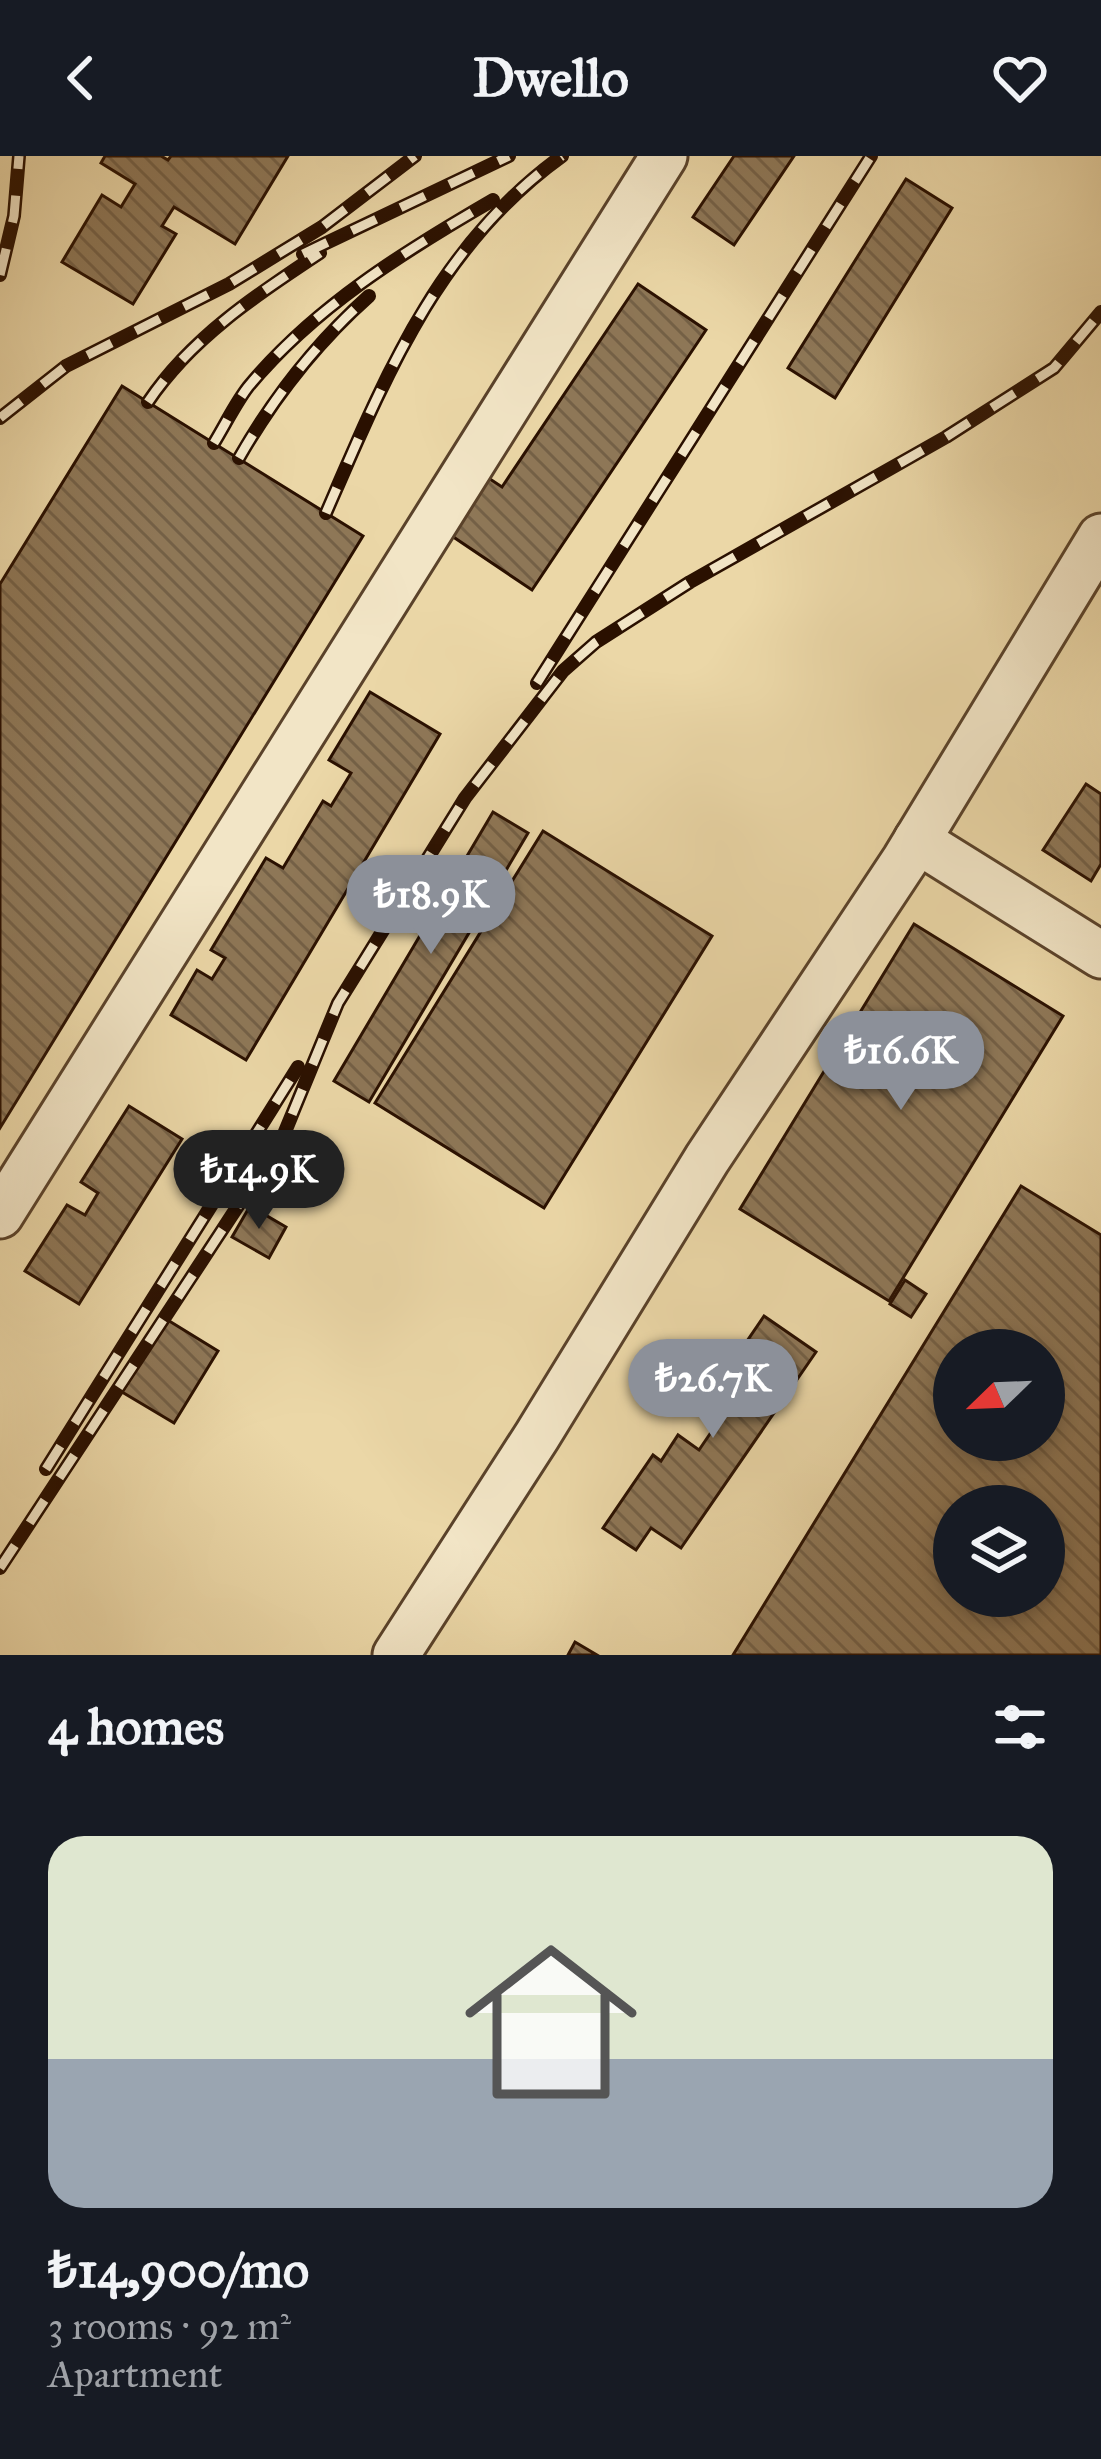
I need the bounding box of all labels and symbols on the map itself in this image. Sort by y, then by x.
pin: ₺18.9K [333,855,529,957]
pin: ₺16.6K [803,1011,999,1113]
pin: ₺14.9K [161,1130,357,1232]
north arrow [933,1329,1065,1461]
pin: ₺26.7K [615,1339,811,1441]

